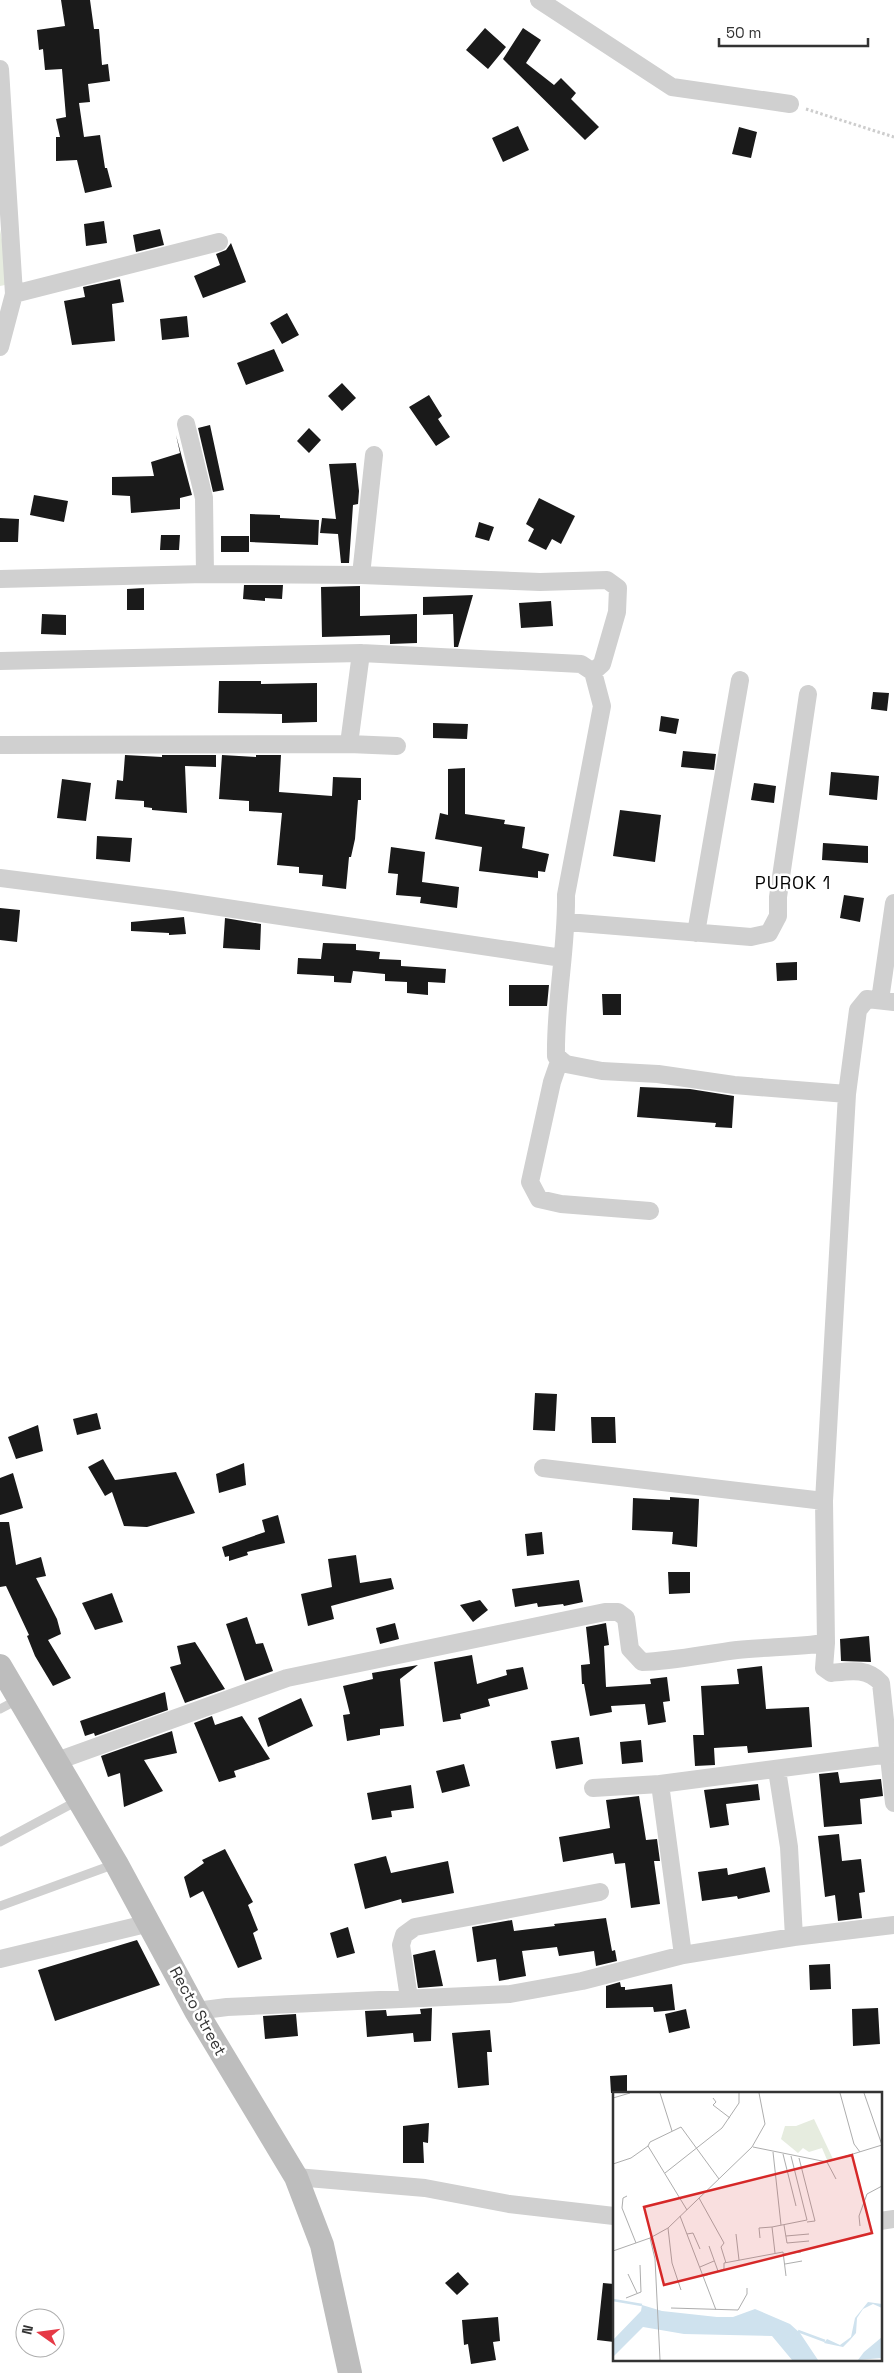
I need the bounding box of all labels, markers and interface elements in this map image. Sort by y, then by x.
scale bar [719,15,868,47]
text: 50 m [726,23,761,42]
district label: PUROK 1 [755,871,831,894]
street label: Recto Street [165,1963,231,2059]
inset map [613,2092,882,2360]
north arrow [15,2308,65,2358]
text: N [18,2323,37,2337]

